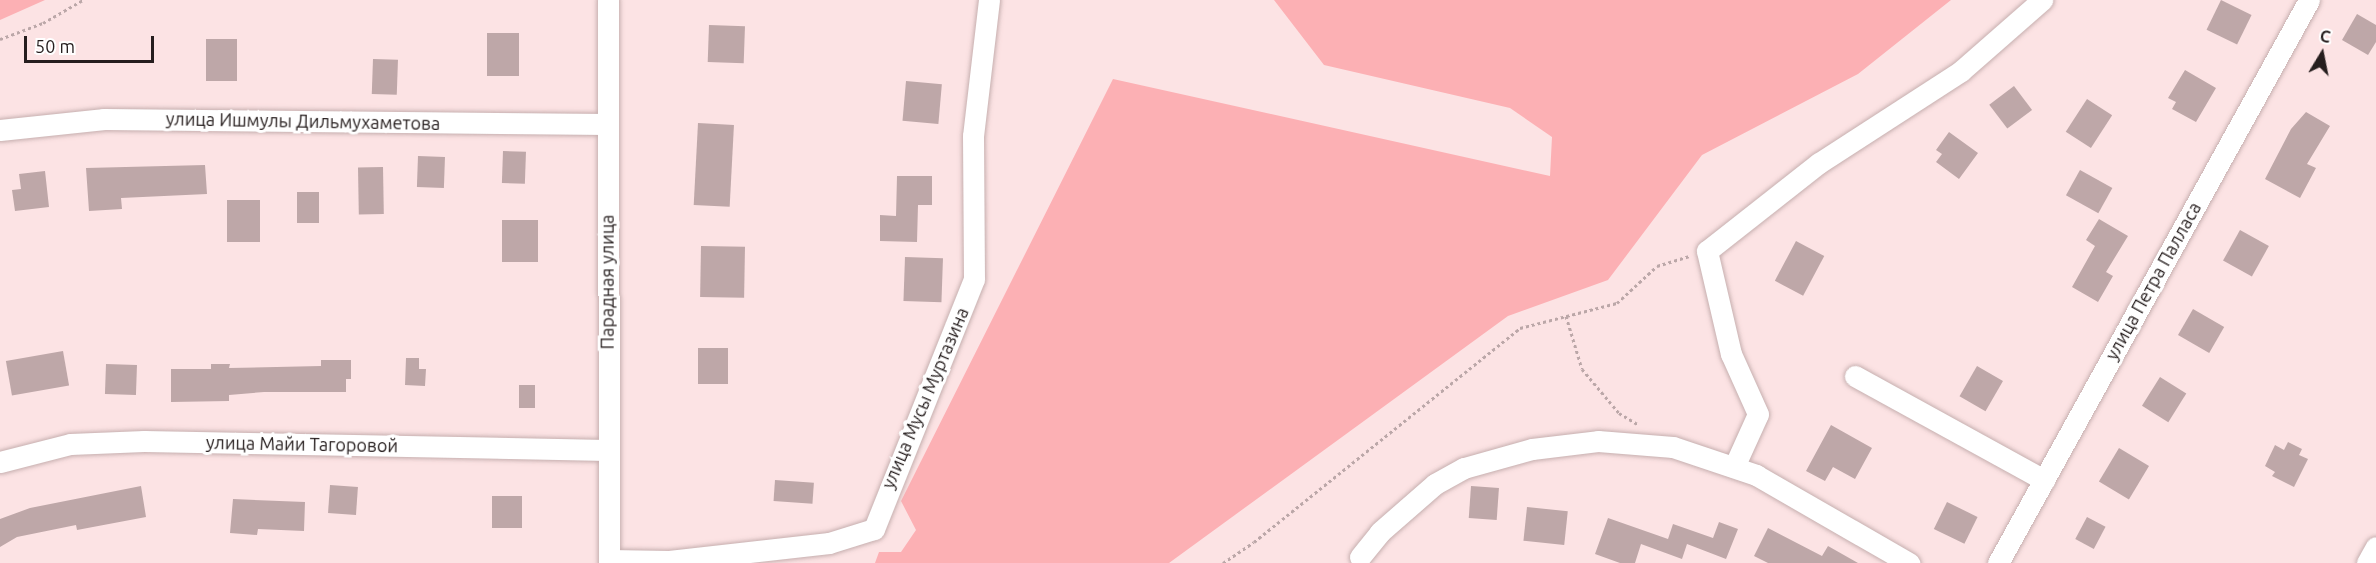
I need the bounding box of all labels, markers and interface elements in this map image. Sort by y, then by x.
scale bar [27,24,158,62]
north arrow [2292,24,2352,84]
text: С [2319,27,2332,46]
text: 50 m [35,36,75,56]
street label: улица Ишмулы Дильмухаметова [166,108,440,134]
street label: улица Петра Палласа [2101,198,2205,364]
street label: Парадная улица [596,215,618,349]
street label: улица Мусы Муртазина [877,304,973,492]
street label: улица Майи Тагоровой [206,432,398,456]

